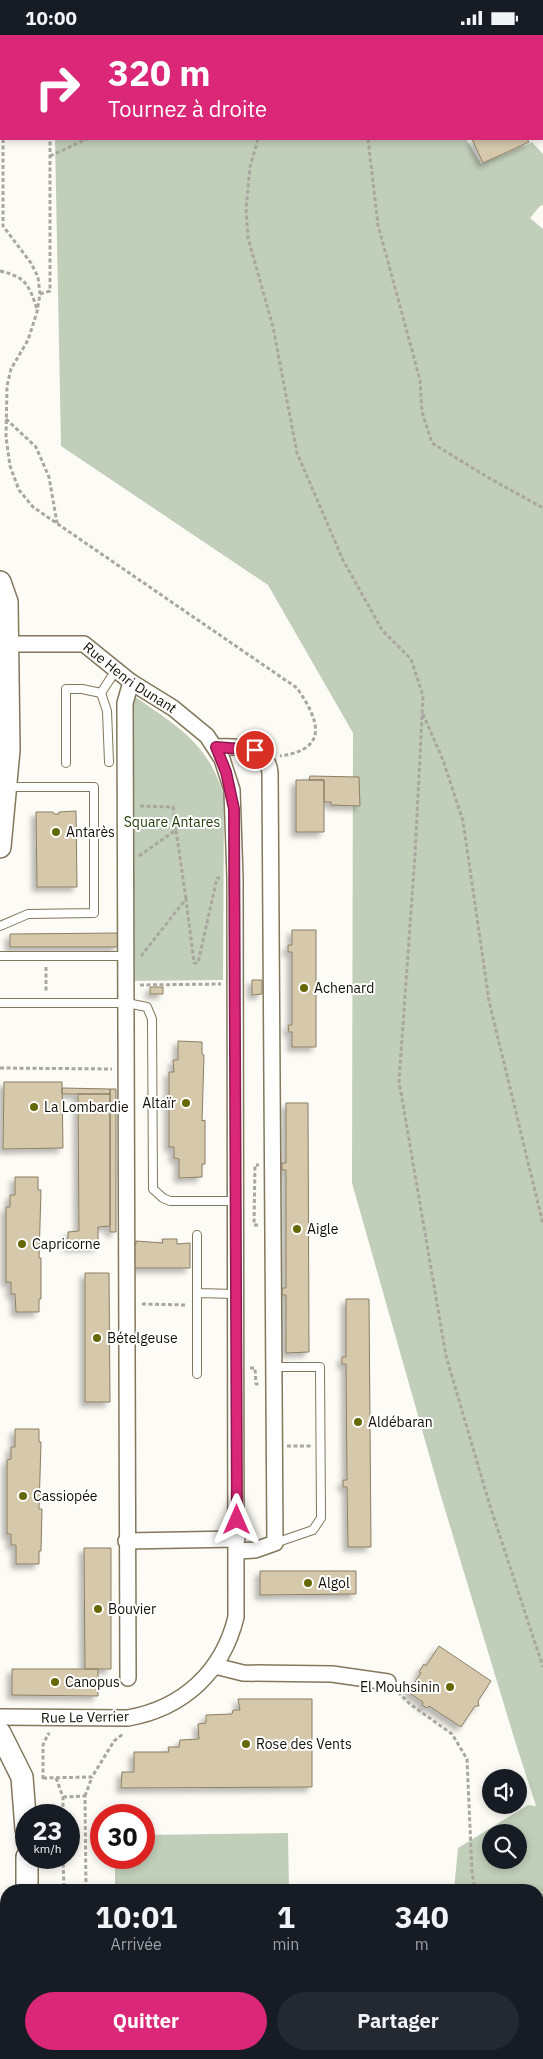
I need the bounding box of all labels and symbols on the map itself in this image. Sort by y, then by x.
street label: Rue Henri Dunant [79,638,181,717]
pin [234,729,276,771]
park label: Square Antares [124,813,220,831]
place label: Antarès [66,823,115,841]
marker: Antarès [50,826,62,838]
place label: Achenard [314,979,374,997]
marker: Achenard [298,982,310,994]
place label: Altaïr [142,1094,176,1112]
marker: Altaïr [180,1097,192,1109]
place label: La Lombardie [44,1098,129,1116]
marker: La Lombardie [28,1101,40,1113]
place label: Aigle [307,1220,339,1238]
marker: Aigle [291,1223,303,1235]
place label: Capricorne [32,1235,101,1253]
marker: Capricorne [16,1238,28,1250]
place label: Bételgeuse [107,1329,178,1347]
marker: Bételgeuse [91,1332,103,1344]
place label: Aldébaran [368,1413,433,1431]
marker: Aldébaran [352,1416,364,1428]
place label: Cassiopée [33,1487,98,1505]
marker: Cassiopée [17,1490,29,1502]
position arrow [210,1493,262,1545]
place label: Algol [318,1574,350,1592]
marker: Algol [302,1577,314,1589]
place label: Bouvier [108,1600,156,1618]
marker: Bouvier [92,1603,104,1615]
place label: Canopus [65,1673,120,1691]
marker: Canopus [49,1676,61,1688]
place label: El Mouhsinin [360,1678,440,1696]
marker: El Mouhsinin [444,1681,456,1693]
street label: Rue Le Verrier [41,1707,129,1727]
place label: Rose des Vents [256,1735,352,1753]
marker: Rose des Vents [240,1738,252,1750]
speed limit sign: 30 [90,1804,155,1869]

